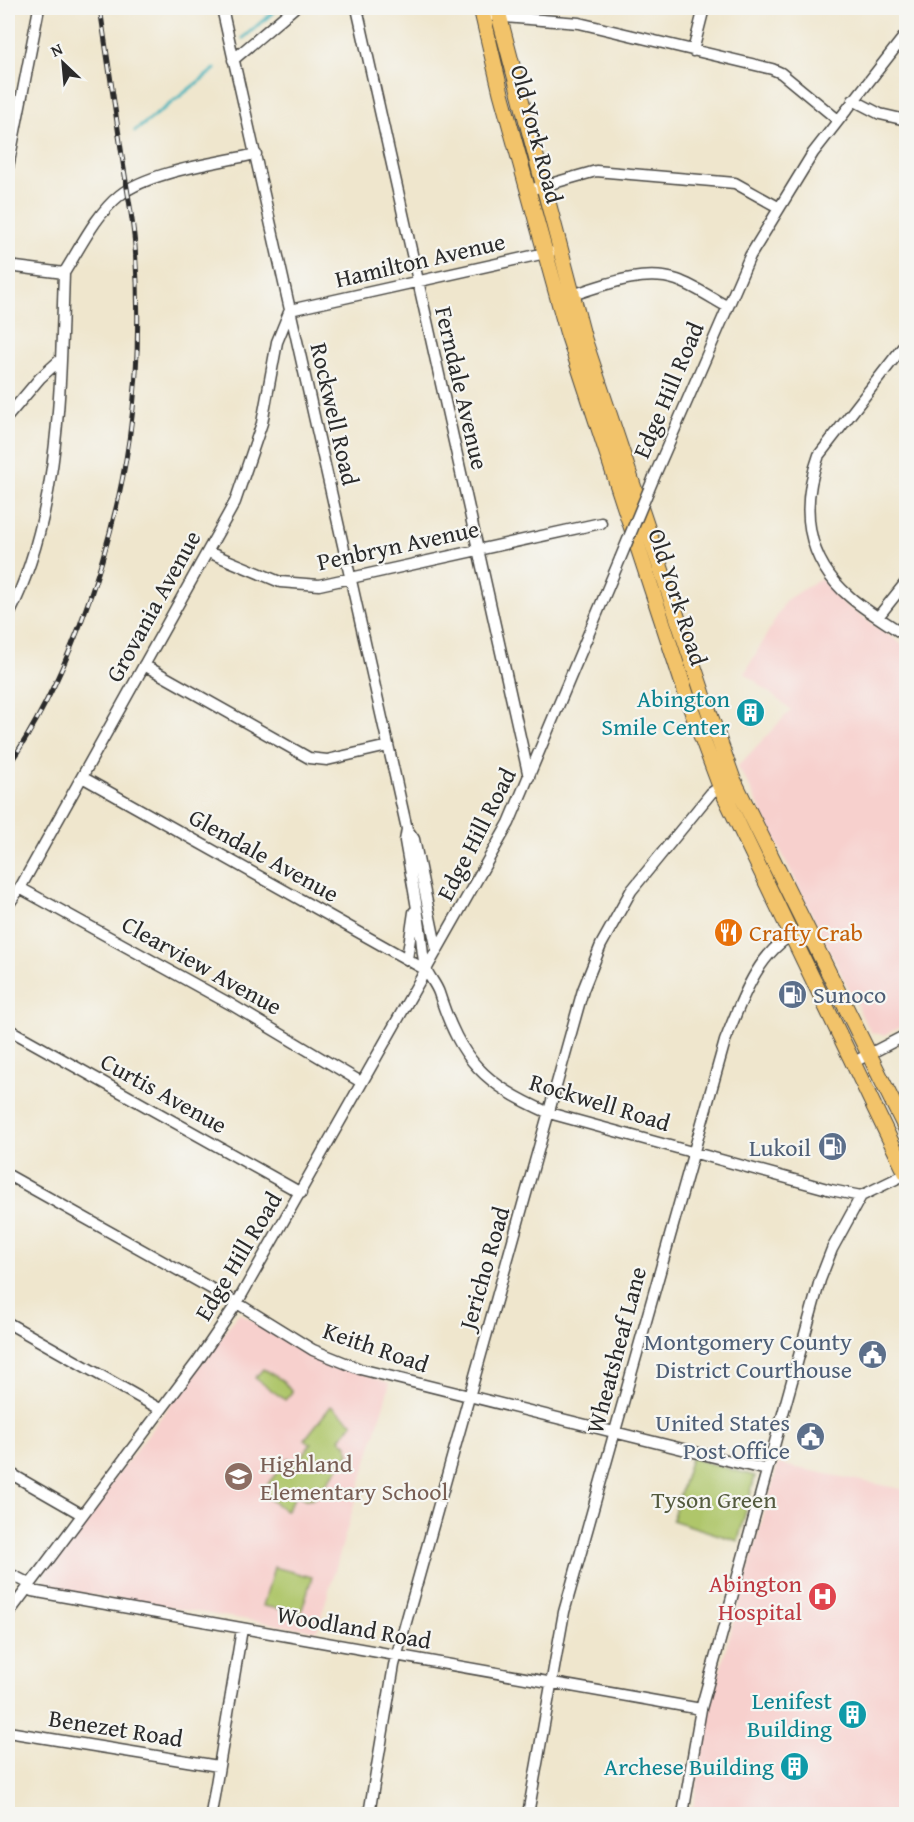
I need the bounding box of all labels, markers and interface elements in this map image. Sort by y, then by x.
north arrow [33,33,93,93]
text: N [46,36,67,63]
street label: Old York Road [502,61,572,207]
street label: Hamilton Avenue [331,223,509,297]
street label: Ferndale Avenue [426,303,498,473]
street label: Edge Hill Road [624,316,713,464]
street label: Rockwell Road [302,339,368,489]
street label: Penbryn Avenue [314,511,482,579]
street label: Grovania Avenue [97,524,209,688]
street label: Old York Road [639,524,717,670]
place label: Abington Smile Center [601,681,731,744]
building icon: Abington Smile Center [735,696,767,728]
street label: Edge Hill Road [427,761,525,907]
street label: Glendale Avenue [183,799,345,911]
street label: Clearview Avenue [116,906,288,1024]
place label: Crafty Crab [749,915,863,950]
restaurant icon: Crafty Crab [712,916,744,948]
place label: Sunoco [813,977,886,1012]
fuel station icon: Sunoco [776,978,808,1010]
street label: Curtis Avenue [94,1044,234,1142]
street label: Rockwell Road [525,1064,675,1140]
place label: Lukoil [749,1130,811,1165]
fuel station icon: Lukoil [816,1131,848,1163]
street label: Edge Hill Road [186,1185,290,1327]
street label: Jericho Road [449,1202,518,1337]
street label: Wheatsheaf Lane [577,1263,655,1437]
street label: Keith Road [318,1313,434,1381]
place label: Montgomery County District Courthouse [644,1324,852,1387]
public building icon: Montgomery County District Courthouse [857,1339,889,1371]
place label: United States Post Office [655,1405,790,1468]
public building icon: United States Post Office [795,1420,827,1452]
place label: Highland Elementary School [260,1446,448,1509]
school or university icon: Highland Elementary School [223,1461,255,1493]
park label: Tyson Green [651,1482,777,1517]
place label: Abington Hospital [709,1566,803,1629]
hospital icon: Abington Hospital [807,1581,839,1613]
street label: Woodland Road [274,1596,434,1658]
place label: Lenifest Building [747,1683,833,1746]
building icon: Lenifest Building [837,1698,869,1730]
street label: Benezet Road [46,1700,186,1756]
place label: Archese Building [604,1749,774,1784]
building icon: Archese Building [779,1750,811,1782]

